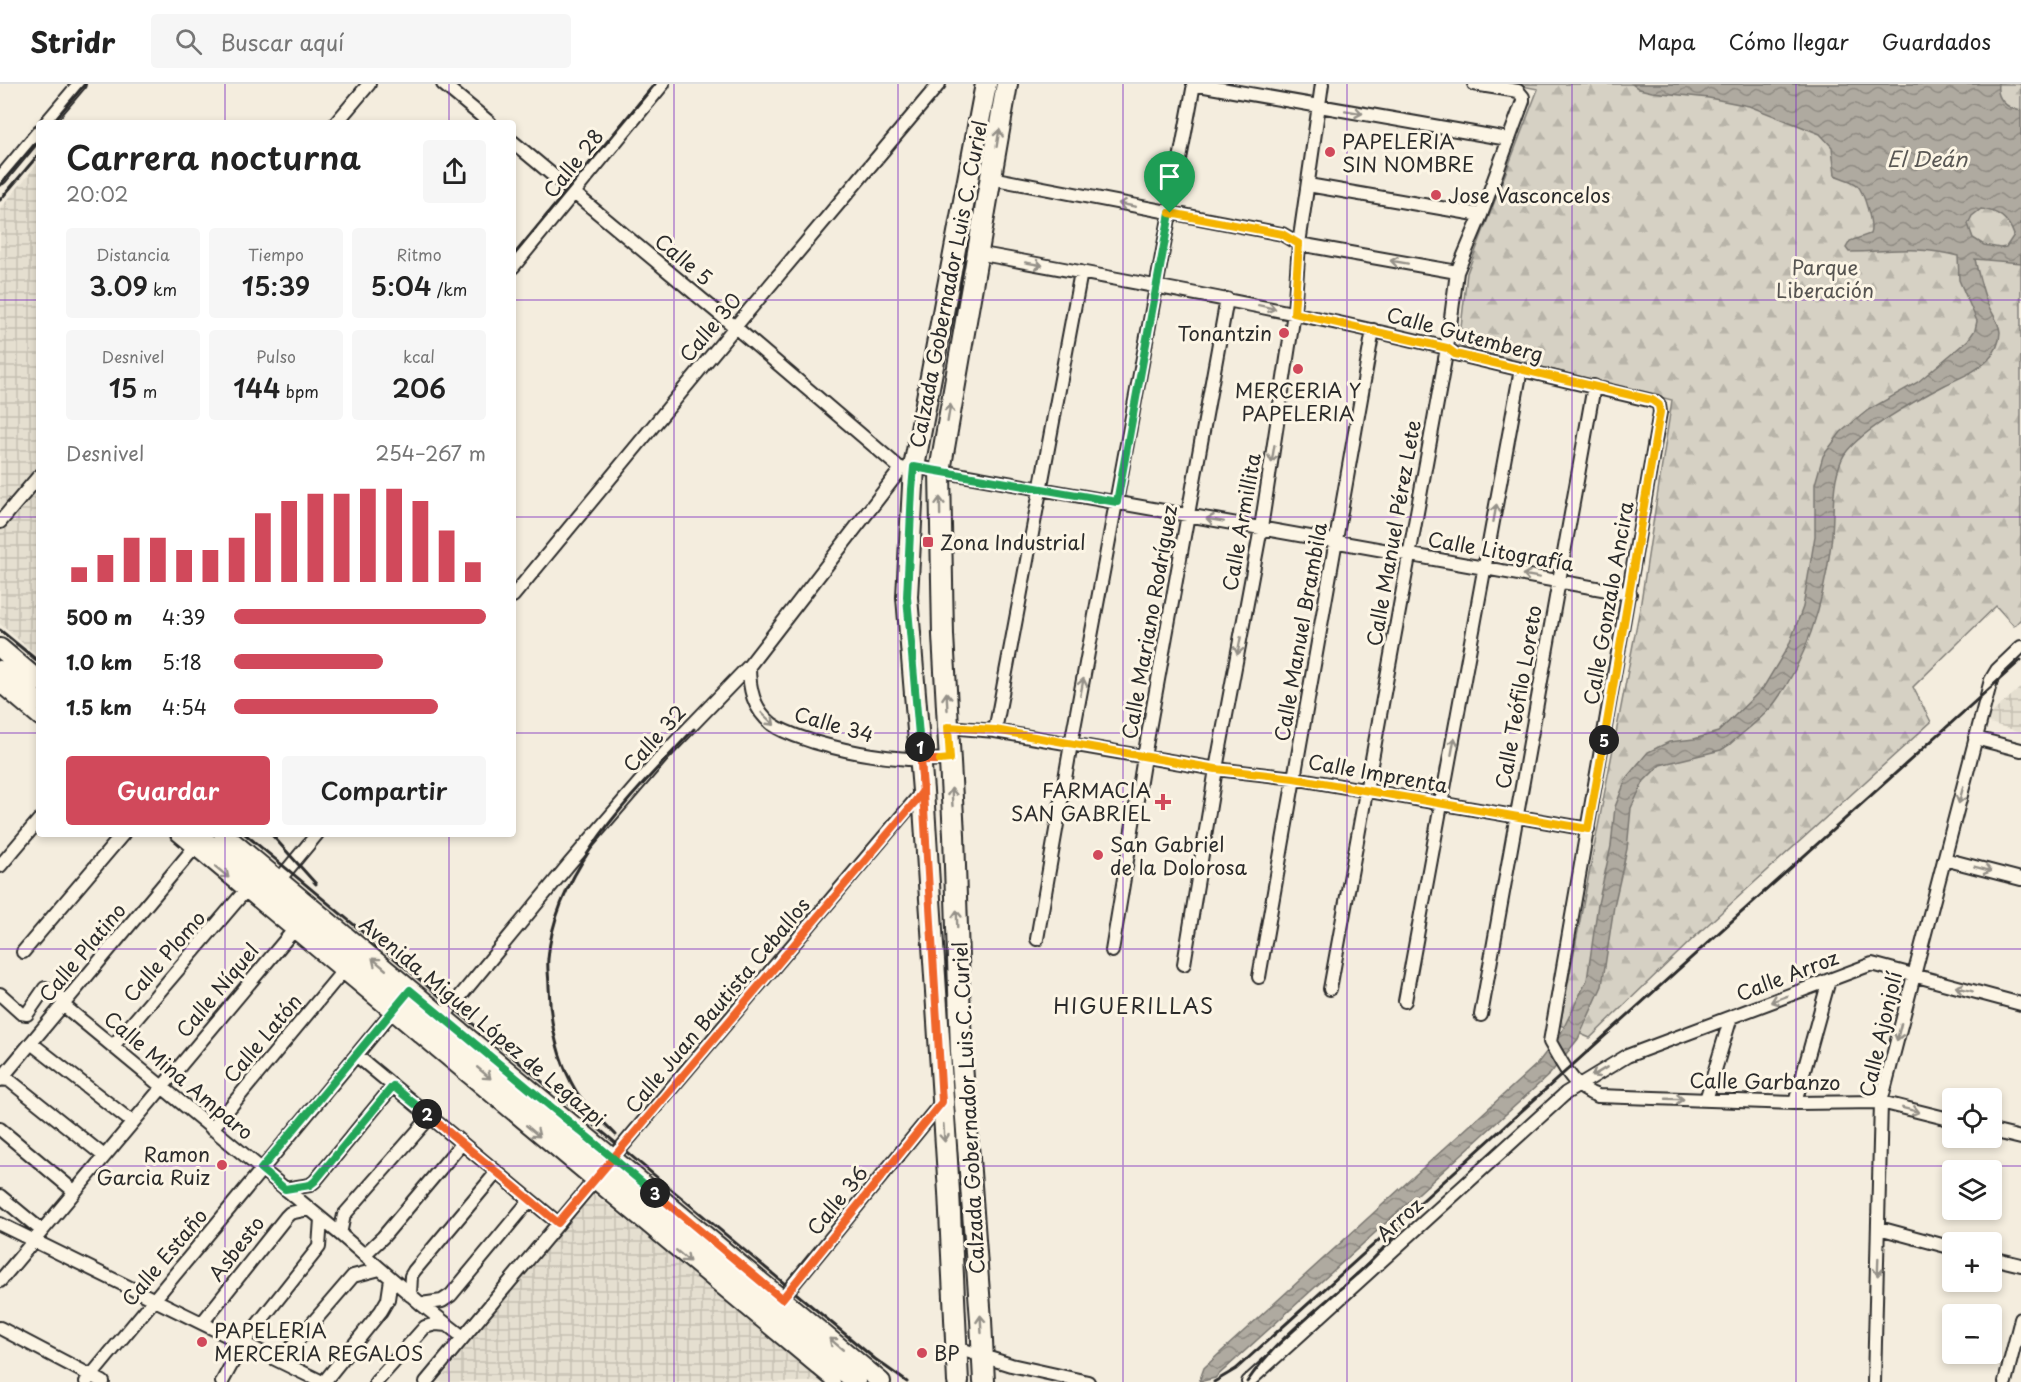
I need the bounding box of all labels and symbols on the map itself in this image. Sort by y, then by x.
one-way arrow [1343,107,1363,118]
street label: Calzada Gobernador Luis C. Curiel [902,118,994,450]
street label: Calle 28 [536,122,610,204]
place label: PAPELERIA SIN NOMBRE [1342,126,1474,179]
one-way arrow [993,129,1004,149]
water label: El Deán [1887,142,1968,174]
marker: PAPELERIA SIN NOMBRE [1323,145,1337,159]
pin [1144,151,1195,213]
place label: Jose Vasconcelos [1448,180,1610,210]
marker: Jose Vasconcelos [1429,188,1443,202]
one-way arrow [1118,199,1137,210]
street label: Calle 5 [649,226,719,292]
park label: Parque Liberación [1776,252,1874,305]
one-way arrow [1390,256,1409,267]
one-way arrow [1024,259,1044,270]
street label: Calle 30 [672,286,748,368]
street label: Calle Gutemberg [1383,299,1547,369]
one-way arrow [1257,302,1277,313]
place label: Tonantzin [1177,318,1272,348]
marker: Tonantzin [1277,326,1291,340]
marker: MERCERIA Y PAPELERIA [1291,362,1305,376]
place label: MERCERIA Y PAPELERIA [1235,375,1361,428]
one-way arrow [944,403,955,423]
street label: Calle Manuel Pérez Lete [1358,417,1428,649]
one-way arrow [1267,443,1278,463]
street label: Calle Armillita [1214,450,1268,593]
one-way arrow [934,496,946,516]
street label: Calle Gonzalo Ancira [1575,498,1641,707]
street label: Calle Mariano Rodríguez [1114,503,1184,741]
one-way arrow [1490,504,1501,523]
one-way arrow [1205,514,1225,525]
street label: Calle Manuel Brambila [1266,520,1334,744]
street label: Calle Litografía [1426,523,1577,579]
place label: Zona Industrial [940,527,1086,557]
marker: Zona Industrial [921,535,935,549]
one-way arrow [1521,571,1541,582]
street label: Calle Teófilo Loreto [1487,603,1549,791]
one-way arrow [1233,635,1244,655]
one-way arrow [1077,677,1088,697]
one-way arrow [941,691,952,711]
street label: Calle 32 [615,698,693,778]
street label: Calle 34 [791,698,877,750]
one-way arrow [761,711,776,726]
pin: 5 [1589,725,1619,755]
pin: 1 [905,732,935,762]
one-way arrow [1448,737,1459,757]
street label: Calle Imprenta [1306,746,1451,800]
place label: FARMACIA SAN GABRIEL [1011,775,1151,828]
one-way arrow [1954,785,1966,804]
one-way arrow [947,787,958,807]
marker: FARMACIA SAN GABRIEL [1156,795,1170,809]
place label: San Gabriel de la Dolorosa [1110,829,1247,882]
marker: San Gabriel de la Dolorosa [1091,848,1105,862]
one-way arrow [1973,864,1992,876]
one-way arrow [214,865,230,878]
street label: Calle Juan Bautista Ceballos [618,891,816,1119]
street label: Calle Platino [31,896,133,1008]
street label: Calle Plomo [116,904,212,1008]
street label: Avenida Miguel López de Legazpi [353,909,613,1133]
one-way arrow [951,910,963,930]
street label: Calle Níquel [169,936,265,1044]
street label: Calzada Gobernador Luis C. Curiel [944,941,992,1275]
street label: Calle Arroz [1731,942,1843,1008]
one-way arrow [372,958,388,971]
street label: Calle Ajonjolí [1851,968,1909,1100]
one-way arrow [1955,982,1974,994]
street label: Calle Latón [216,987,308,1089]
district label: HIGUERILLAS [1053,989,1215,1021]
one-way arrow [1770,994,1789,1005]
street label: Calle Mina Amparo [98,1003,260,1147]
one-way arrow [1893,1022,1905,1041]
street label: Calle Garbanzo [1689,1065,1841,1097]
one-way arrow [476,1066,491,1080]
one-way arrow [1591,1067,1608,1079]
one-way arrow [1664,1094,1684,1105]
pin: 2 [412,1099,442,1129]
one-way arrow [1901,1104,1920,1116]
one-way arrow [939,1123,950,1143]
one-way arrow [525,1124,540,1138]
place label: Ramon Garcia Ruiz [96,1139,210,1192]
marker: Ramon Garcia Ruiz [215,1158,229,1172]
street label: Calle 36 [799,1159,875,1241]
pin: 3 [640,1178,670,1208]
street label: Arroz [1369,1190,1429,1248]
street label: Calle Estaño [114,1202,214,1312]
street label: Asbesto [201,1209,271,1287]
one-way arrow [675,1249,691,1262]
one-way arrow [1872,1256,1884,1276]
one-way arrow [976,1314,987,1334]
place label: PAPELERIA MERCERIA REGALOS [214,1315,423,1368]
marker: PAPELERIA MERCERIA REGALOS [195,1335,209,1349]
one-way arrow [828,1338,844,1351]
place label: BP [934,1338,960,1368]
marker: BP [915,1346,929,1360]

